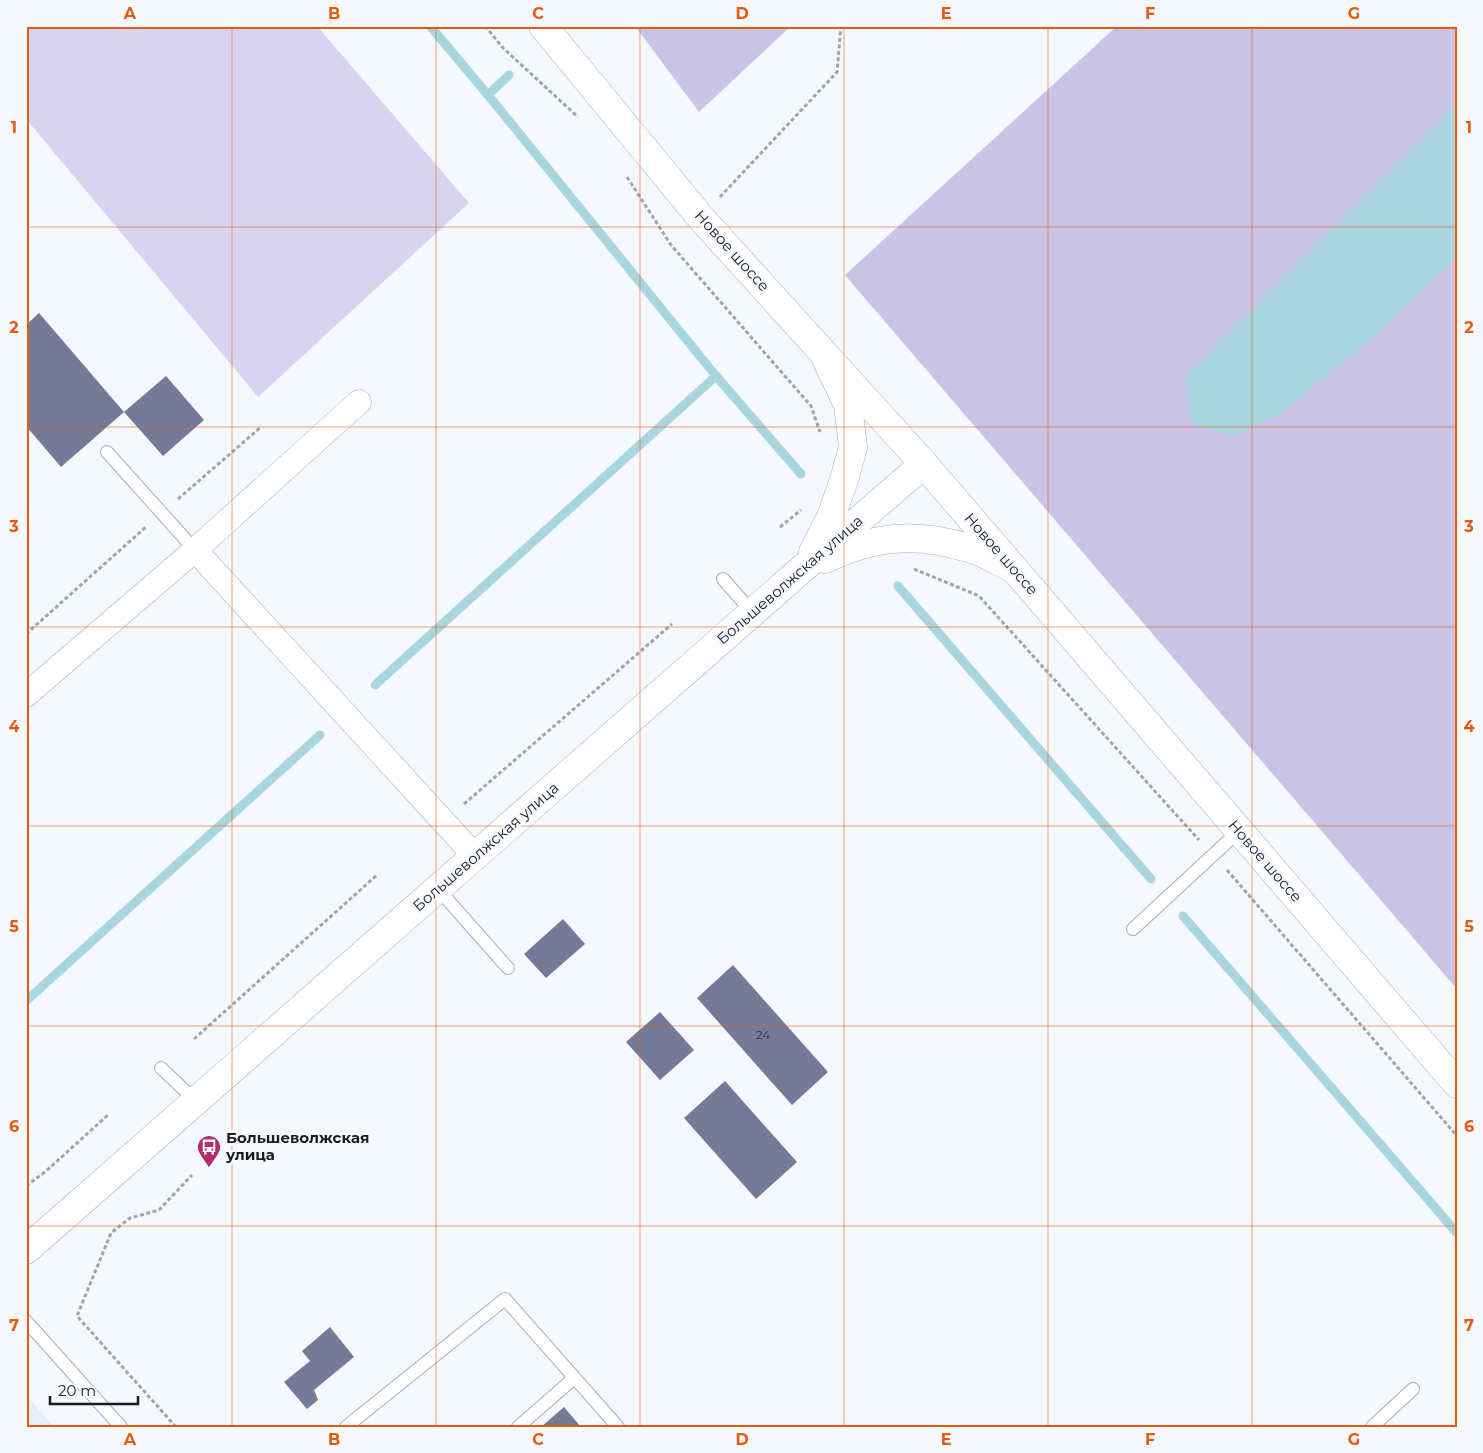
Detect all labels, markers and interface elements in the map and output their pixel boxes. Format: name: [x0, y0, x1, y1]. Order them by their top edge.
text: A: [123, 4, 137, 23]
text: B: [328, 4, 340, 23]
text: C: [532, 4, 544, 23]
text: D: [735, 4, 749, 23]
text: E: [941, 4, 951, 23]
text: F: [1145, 4, 1155, 23]
text: G: [1348, 4, 1360, 23]
text: 1: [11, 118, 17, 137]
text: 1: [1466, 118, 1472, 137]
street label: Новое шоссе: [691, 206, 774, 295]
text: 2: [9, 318, 19, 337]
text: 2: [1464, 318, 1474, 337]
street label: Новое шоссе: [960, 509, 1042, 599]
street label: Большеволжская улица: [713, 511, 867, 648]
text: 3: [8, 517, 19, 536]
text: 3: [1463, 517, 1474, 536]
text: 4: [8, 717, 20, 736]
text: 4: [1463, 717, 1475, 736]
street label: Большеволжская улица: [409, 778, 563, 915]
street label: Новое шоссе: [1224, 816, 1306, 906]
text: 5: [9, 917, 19, 936]
text: 5: [1464, 917, 1474, 936]
house number: 24: [756, 1027, 770, 1042]
text: 6: [9, 1117, 19, 1136]
text: 6: [1464, 1117, 1474, 1136]
place label: Большеволжская улица: [225, 1128, 369, 1164]
bus stop icon: Большеволжская улица: [196, 1134, 222, 1168]
text: 7: [9, 1316, 19, 1335]
text: 7: [1464, 1316, 1474, 1335]
scale bar: [50, 1373, 138, 1405]
text: 20 m: [58, 1381, 96, 1400]
text: A: [123, 1430, 137, 1449]
text: B: [328, 1430, 340, 1449]
text: C: [532, 1430, 544, 1449]
text: D: [735, 1430, 749, 1449]
text: E: [941, 1430, 951, 1449]
text: F: [1145, 1430, 1155, 1449]
text: G: [1348, 1430, 1360, 1449]

